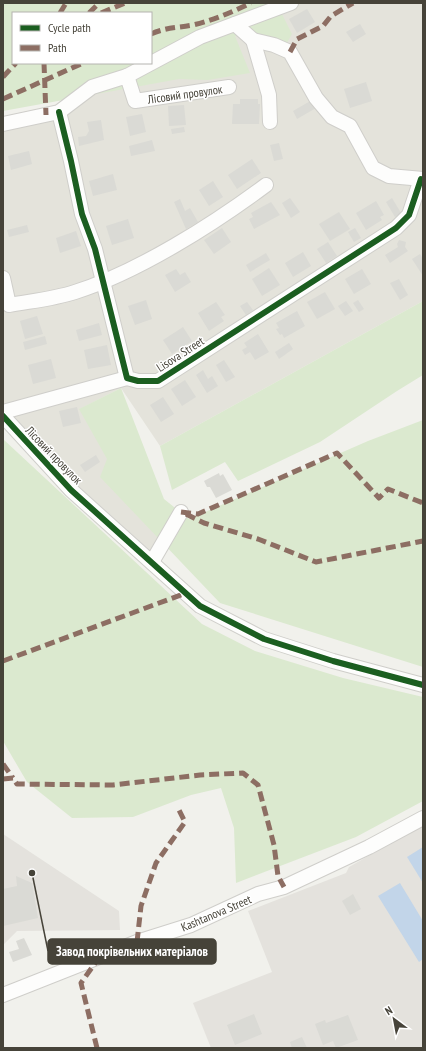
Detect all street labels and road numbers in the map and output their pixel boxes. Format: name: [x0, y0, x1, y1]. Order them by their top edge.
street label: Лісовий провулок: [146, 81, 224, 107]
street label: Lisova Street: [153, 333, 207, 375]
street label: Лісовий провулок: [22, 422, 86, 488]
street label: Kashtanova Street: [179, 891, 254, 935]

